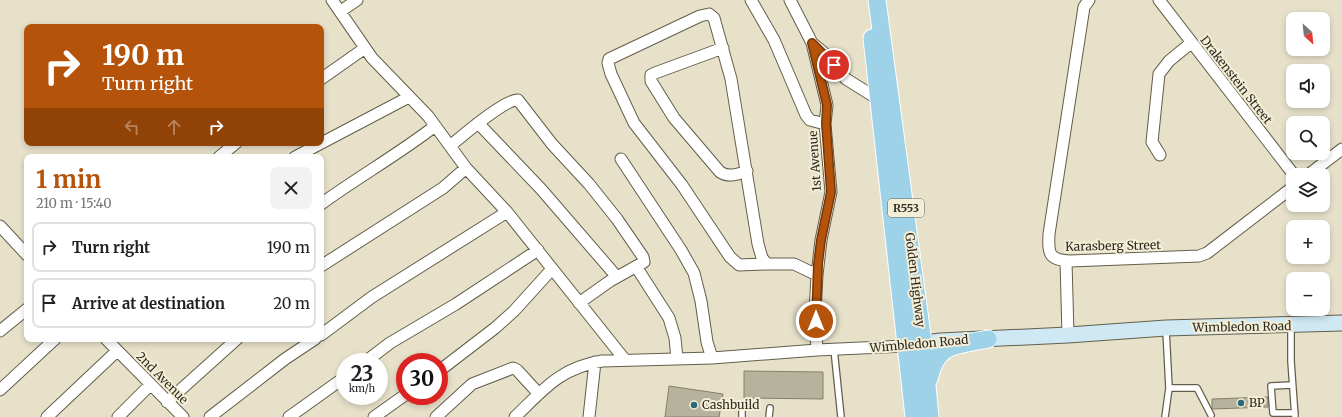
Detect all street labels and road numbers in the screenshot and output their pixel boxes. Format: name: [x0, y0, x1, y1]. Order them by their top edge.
street label: Drakenstein Street: [1197, 33, 1276, 127]
street label: 1st Avenue: [805, 130, 824, 192]
road number: R553: [888, 199, 924, 217]
street label: Golden Highway: [902, 232, 929, 328]
street label: Karasberg Street: [1065, 237, 1161, 254]
street label: Wimbledon Road: [1191, 318, 1292, 335]
street label: Wimbledon Road: [868, 332, 969, 355]
street label: 2nd Avenue: [133, 349, 191, 407]

